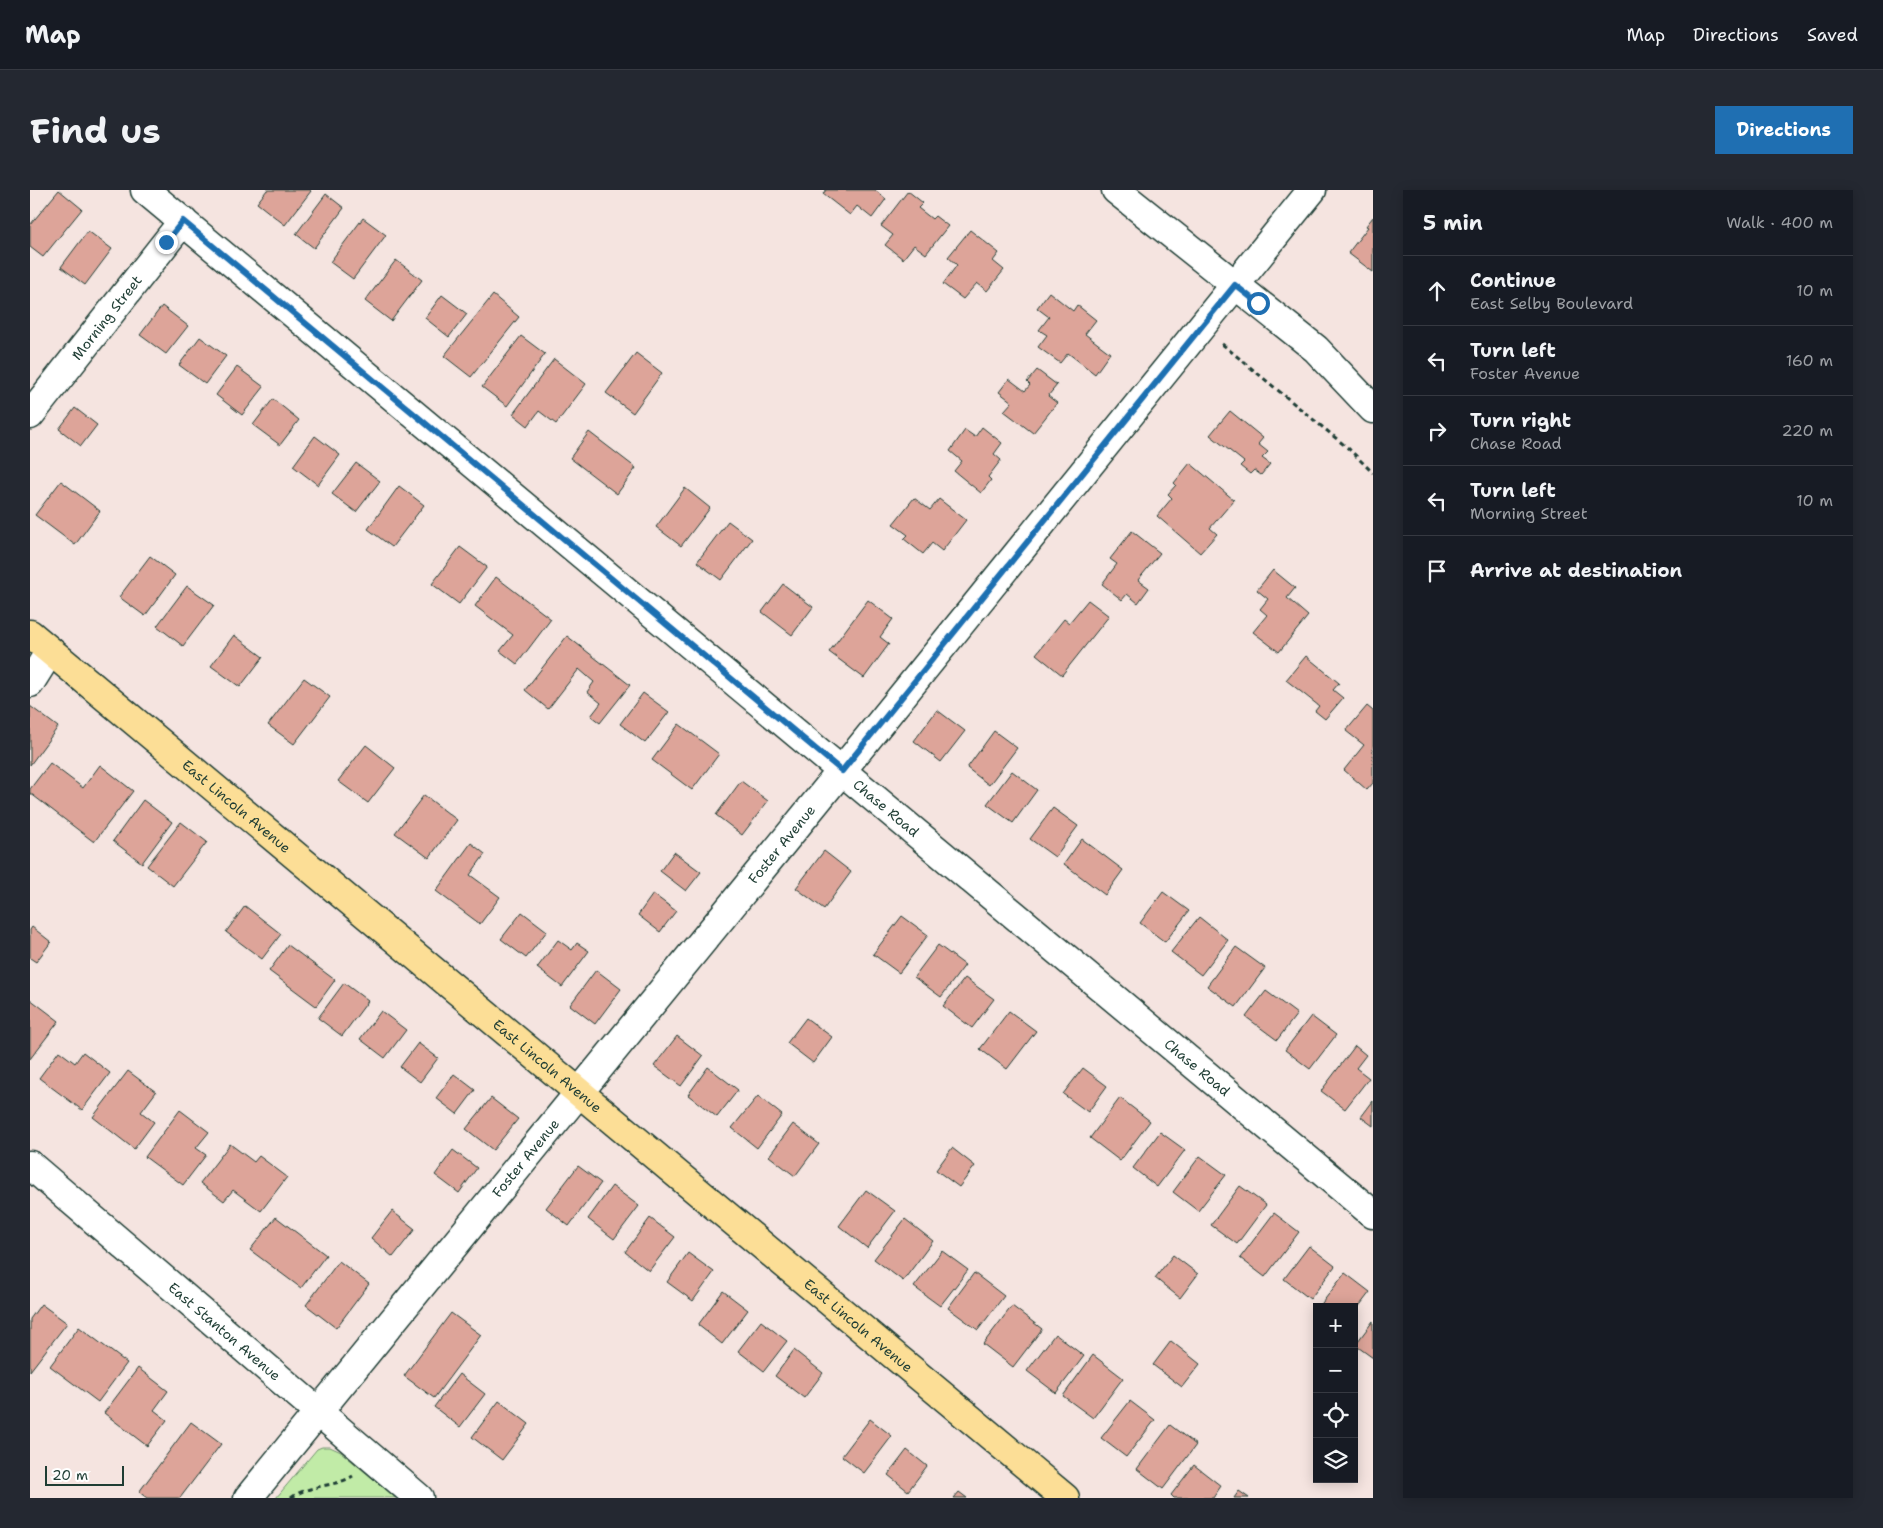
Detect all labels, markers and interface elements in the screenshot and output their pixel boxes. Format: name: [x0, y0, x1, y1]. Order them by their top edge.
text: Map: [25, 19, 81, 51]
text: Map: [1627, 23, 1665, 47]
text: Directions: [1693, 23, 1779, 47]
text: Saved: [1807, 23, 1858, 47]
button: Directions: [1715, 106, 1853, 154]
text: Find us: [30, 107, 161, 154]
text: 5 min: [1423, 209, 1483, 237]
text: Walk · 400 m: [1726, 212, 1833, 233]
route end: [155, 231, 178, 254]
text: Continue: [1470, 268, 1556, 293]
street label: Morning Street: [68, 272, 146, 364]
icon: ahead: [1423, 277, 1451, 305]
text: 10 m: [1796, 280, 1833, 301]
route start: [1247, 292, 1270, 315]
text: East Selby Boulevard: [1470, 293, 1633, 314]
text: Turn left: [1470, 338, 1556, 363]
icon: left: [1423, 347, 1451, 375]
text: 160 m: [1786, 350, 1833, 371]
text: Foster Avenue: [1470, 363, 1580, 384]
text: Turn right: [1470, 408, 1571, 433]
icon: right: [1423, 417, 1451, 445]
text: 220 m: [1781, 420, 1833, 441]
text: Chase Road: [1470, 433, 1562, 454]
text: Turn left: [1470, 478, 1556, 503]
icon: left: [1423, 487, 1451, 515]
text: 10 m: [1796, 490, 1833, 511]
text: Morning Street: [1470, 503, 1588, 524]
icon: arrive: [1423, 557, 1451, 585]
text: Arrive at destination: [1470, 558, 1682, 583]
street label: East Lincoln Avenue: [178, 756, 295, 857]
street label: Chase Road: [850, 775, 923, 841]
street label: Foster Avenue: [744, 801, 819, 887]
street label: East Lincoln Avenue: [489, 1015, 606, 1117]
street label: Chase Road: [1161, 1035, 1234, 1100]
street label: Foster Avenue: [488, 1115, 563, 1201]
street label: East Lincoln Avenue: [800, 1275, 917, 1376]
street label: East Stanton Avenue: [165, 1278, 284, 1385]
map controls: [1313, 1303, 1358, 1483]
button: +: [1313, 1303, 1358, 1348]
button: −: [1313, 1348, 1358, 1393]
button: locate: [1313, 1393, 1358, 1438]
button: layers: [1313, 1438, 1358, 1483]
scale bar: [45, 1463, 124, 1486]
text: 20 m: [52, 1466, 88, 1484]

